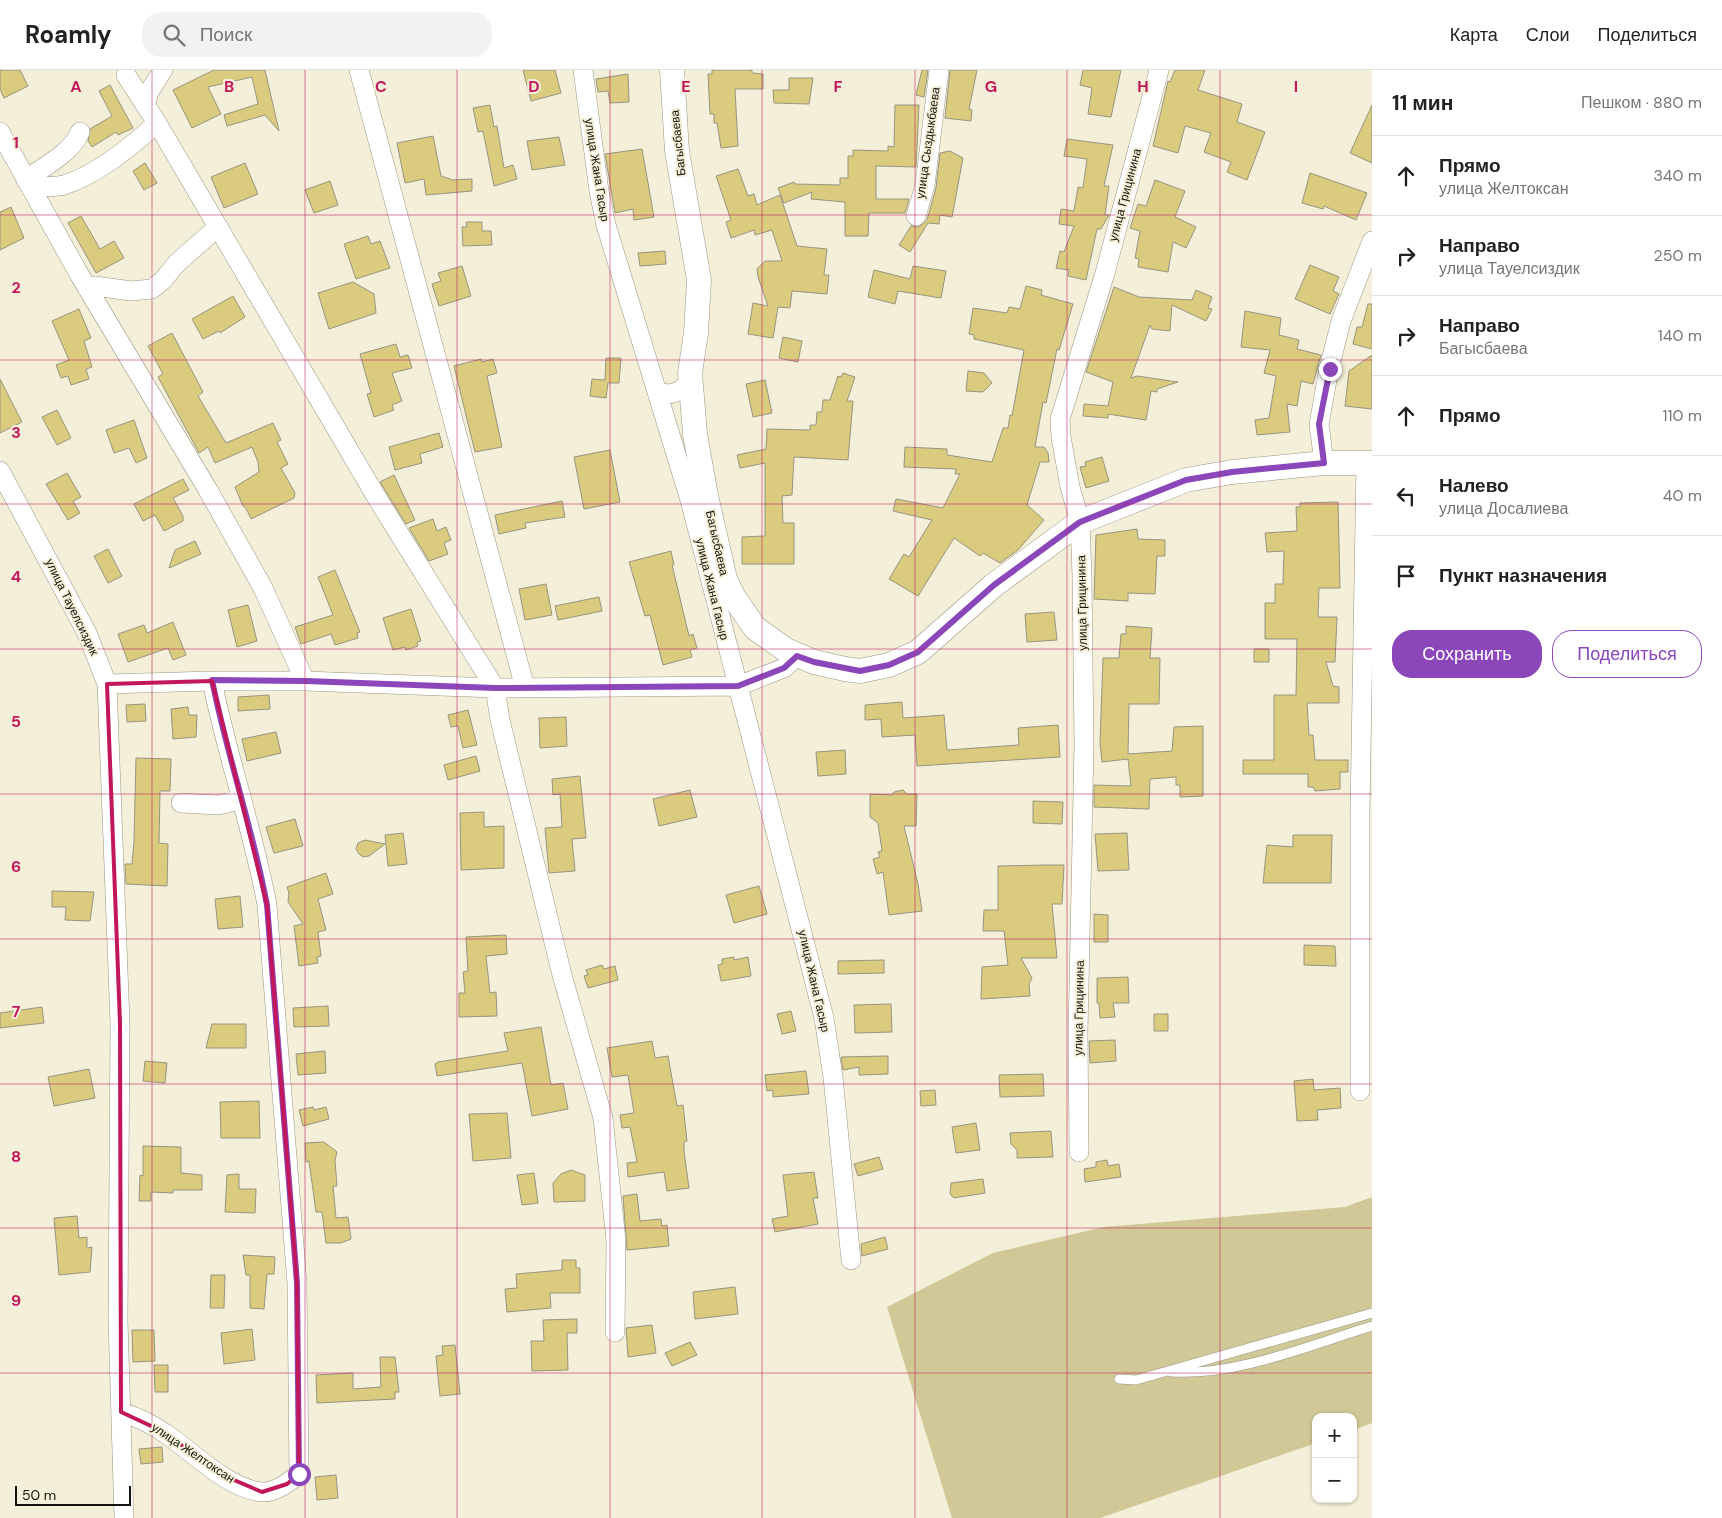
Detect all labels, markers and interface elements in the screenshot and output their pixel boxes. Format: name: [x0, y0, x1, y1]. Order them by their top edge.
search box: [142, 12, 492, 57]
text: Roamly: [25, 19, 112, 50]
icon: search: [160, 21, 188, 49]
text: Поиск: [200, 22, 252, 47]
text: Карта: [1450, 23, 1498, 47]
text: Слои: [1526, 23, 1570, 47]
text: Поделиться: [1598, 23, 1697, 47]
text: A: [70, 76, 82, 97]
text: B: [224, 76, 234, 97]
text: C: [375, 76, 387, 97]
text: D: [528, 76, 540, 97]
text: E: [681, 76, 691, 97]
text: F: [834, 76, 843, 97]
text: G: [985, 76, 997, 97]
text: H: [1137, 76, 1149, 97]
text: I: [1294, 76, 1298, 97]
street label: улица Сыздыкбаева: [912, 86, 944, 200]
text: 11 мин: [1392, 89, 1453, 117]
text: Пешком · 880 m: [1581, 92, 1702, 113]
street label: Багысбаева: [667, 109, 689, 177]
street label: улица Жана Гасыр: [581, 117, 613, 223]
text: 1: [13, 132, 19, 153]
street label: улица Грицинина: [1105, 146, 1145, 243]
text: Прямо: [1439, 153, 1501, 178]
icon: ahead: [1392, 162, 1420, 190]
text: 340 m: [1653, 165, 1702, 186]
text: улица Желтоксан: [1439, 178, 1568, 199]
text: Направо: [1439, 233, 1520, 258]
icon: right: [1392, 242, 1420, 270]
text: 250 m: [1654, 245, 1702, 266]
text: улица Тауелсиздик: [1439, 258, 1580, 279]
text: 2: [11, 277, 21, 298]
text: Направо: [1439, 313, 1520, 338]
icon: right: [1392, 322, 1420, 350]
text: 140 m: [1658, 325, 1702, 346]
text: Багысбаева: [1439, 338, 1528, 359]
route end: [1319, 358, 1342, 381]
icon: ahead: [1392, 402, 1420, 430]
text: Прямо: [1439, 403, 1501, 428]
text: 110 m: [1663, 405, 1702, 426]
text: 3: [11, 422, 21, 443]
text: Налево: [1439, 473, 1509, 498]
icon: left: [1392, 482, 1420, 510]
text: 40 m: [1663, 485, 1702, 506]
text: улица Досалиева: [1439, 498, 1568, 519]
street label: Багысбаева: [702, 509, 732, 577]
street label: улица Жана Гасыр: [692, 536, 732, 642]
street label: улица Грицинина: [1073, 555, 1091, 651]
street label: улица Тауелсиздик: [42, 556, 103, 659]
icon: arrive: [1392, 562, 1420, 590]
text: Пункт назначения: [1439, 563, 1607, 588]
text: 4: [11, 566, 21, 587]
button: Сохранить: [1392, 630, 1542, 678]
button: Поделиться: [1552, 630, 1702, 678]
text: 5: [11, 711, 21, 732]
text: 6: [11, 856, 21, 877]
street label: улица Жана Гасыр: [794, 928, 834, 1034]
street label: улица Грицинина: [1070, 960, 1088, 1056]
text: 7: [12, 1001, 21, 1022]
text: 8: [11, 1146, 21, 1167]
text: 9: [11, 1290, 21, 1311]
map controls: [1312, 1413, 1357, 1503]
button: +: [1312, 1413, 1357, 1458]
street label: улица Желтоксан: [148, 1419, 238, 1487]
button: −: [1312, 1458, 1357, 1503]
route start: [288, 1463, 311, 1486]
scale bar: [15, 1483, 131, 1506]
text: 50 m: [22, 1486, 56, 1504]

